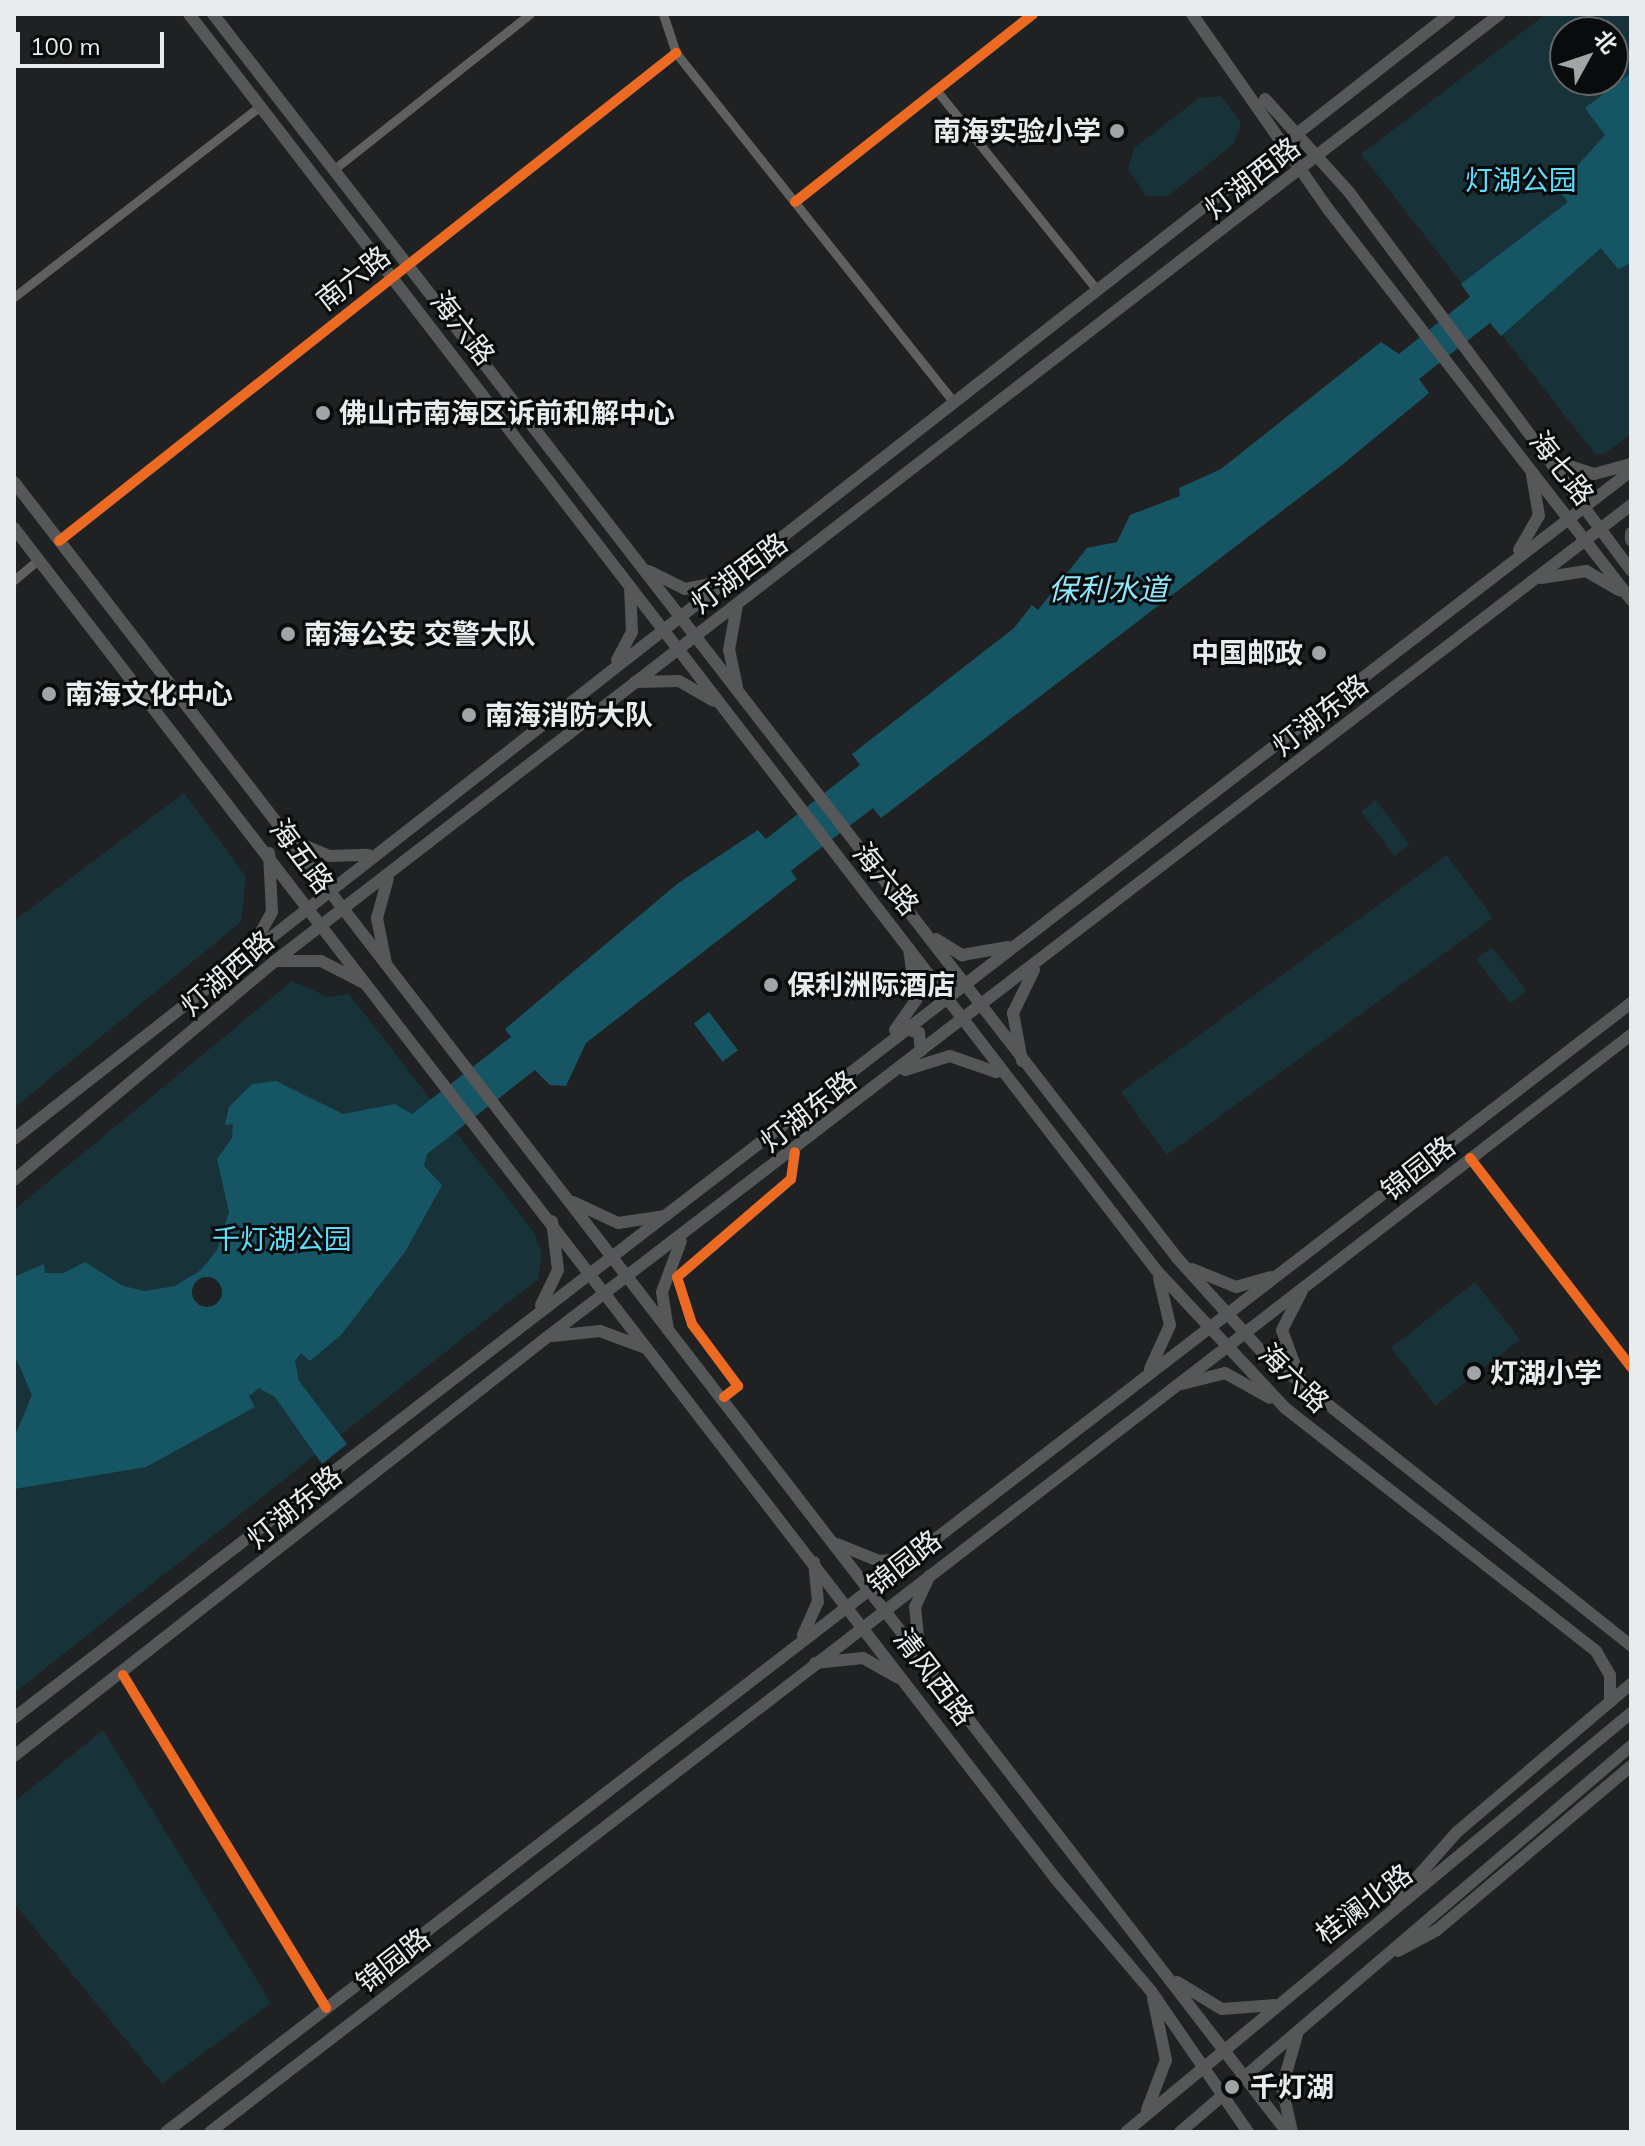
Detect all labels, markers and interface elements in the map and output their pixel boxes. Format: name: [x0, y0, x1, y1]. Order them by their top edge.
scale bar: [20, 16, 168, 66]
north arrow: [1549, 16, 1629, 96]
text: 北: [1588, 24, 1624, 59]
text: 100 m: [30, 31, 101, 61]
place label: 南海实验小学: [933, 114, 1101, 148]
marker: 南海实验小学: [1108, 122, 1126, 140]
street label: 灯湖西路: [1198, 130, 1306, 226]
park label: 灯湖公园: [1465, 163, 1577, 197]
street label: 南六路: [310, 239, 396, 317]
street label: 海六路: [424, 285, 502, 371]
place label: 佛山市南海区诉前和解中心: [339, 396, 675, 430]
marker: 佛山市南海区诉前和解中心: [314, 404, 332, 422]
street label: 海七路: [1523, 425, 1601, 511]
street label: 灯湖西路: [684, 526, 794, 620]
water label: 保利水道: [1048, 571, 1168, 607]
place label: 南海公安 交警大队: [304, 617, 536, 651]
marker: 南海公安 交警大队: [279, 625, 297, 643]
place label: 中国邮政: [1191, 636, 1303, 670]
marker: 中国邮政: [1310, 644, 1328, 662]
street label: 灯湖东路: [1266, 667, 1374, 763]
place label: 南海文化中心: [65, 677, 233, 711]
marker: 南海文化中心: [40, 685, 58, 703]
place label: 南海消防大队: [485, 698, 653, 732]
marker: 南海消防大队: [460, 706, 478, 724]
street label: 海五路: [263, 812, 341, 900]
street label: 海六路: [846, 836, 926, 922]
street label: 灯湖西路: [174, 924, 280, 1022]
place label: 保利洲际酒店: [787, 968, 955, 1002]
marker: 保利洲际酒店: [762, 976, 780, 994]
street label: 灯湖东路: [754, 1063, 862, 1159]
street label: 锦园路: [1375, 1129, 1461, 1207]
park label: 千灯湖公园: [212, 1222, 352, 1256]
street label: 海六路: [1252, 1337, 1336, 1419]
place label: 灯湖小学: [1490, 1356, 1602, 1390]
marker: 灯湖小学: [1465, 1364, 1483, 1382]
street label: 灯湖东路: [240, 1459, 348, 1555]
street label: 锦园路: [861, 1523, 947, 1601]
street label: 清风西路: [887, 1622, 981, 1732]
street label: 桂澜北路: [1309, 1857, 1419, 1951]
street label: 锦园路: [350, 1921, 436, 1999]
place label: 千灯湖: [1250, 2070, 1334, 2104]
marker: 千灯湖: [1221, 2076, 1243, 2098]

